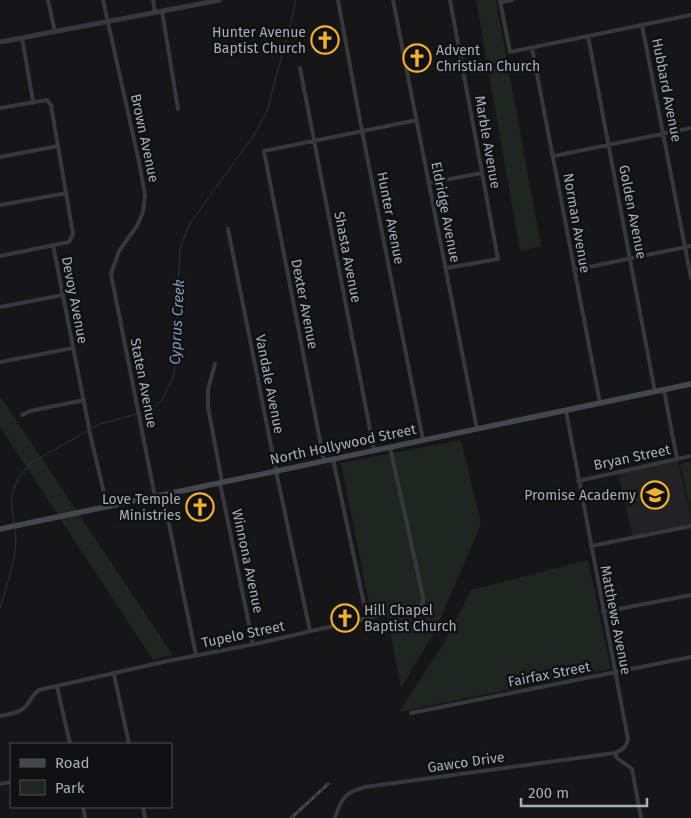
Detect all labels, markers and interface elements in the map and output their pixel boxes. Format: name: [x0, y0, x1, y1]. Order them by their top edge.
place label: Hunter Avenue Baptist Church: [212, 24, 306, 57]
church icon: Hunter Avenue Baptist Church: [310, 25, 340, 55]
street label: Hubbard Avenue: [648, 37, 685, 143]
place label: Advent Christian Church: [436, 42, 540, 75]
church icon: Advent Christian Church: [402, 43, 432, 73]
street label: Brown Avenue: [127, 92, 162, 184]
street label: Marble Avenue: [471, 94, 504, 190]
street label: Eldridge Avenue: [427, 160, 464, 264]
street label: Golden Avenue: [615, 164, 650, 261]
street label: Hunter Avenue: [373, 170, 408, 266]
street label: Norman Avenue: [559, 172, 594, 274]
street label: Shasta Avenue: [330, 210, 365, 304]
street label: Devoy Avenue: [58, 255, 91, 345]
street label: Dexter Avenue: [287, 258, 322, 351]
water label: Cyprus Creek: [166, 279, 188, 365]
street label: Vandale Avenue: [252, 333, 287, 435]
street label: Staten Avenue: [126, 337, 161, 429]
street label: North Hollywood Street: [268, 420, 419, 468]
street label: Bryan Street: [592, 441, 673, 474]
school or university icon: Promise Academy: [640, 480, 670, 510]
place label: Promise Academy: [524, 487, 636, 504]
place label: Love Temple Ministries: [102, 491, 181, 524]
church icon: Love Temple Ministries: [185, 492, 215, 522]
street label: Winnona Avenue: [228, 507, 267, 615]
street label: Matthews Avenue: [597, 564, 634, 676]
place label: Hill Chapel Baptist Church: [364, 602, 457, 635]
church icon: Hill Chapel Baptist Church: [330, 603, 360, 633]
street label: Tupelo Street: [200, 617, 287, 652]
street label: Fairfax Street: [506, 658, 593, 691]
legend: [10, 743, 172, 808]
street label: Gawco Drive: [426, 749, 506, 776]
text: Road: [55, 754, 90, 772]
scale bar: [521, 776, 647, 808]
text: Park: [55, 779, 85, 797]
text: 200 m: [528, 784, 569, 802]

